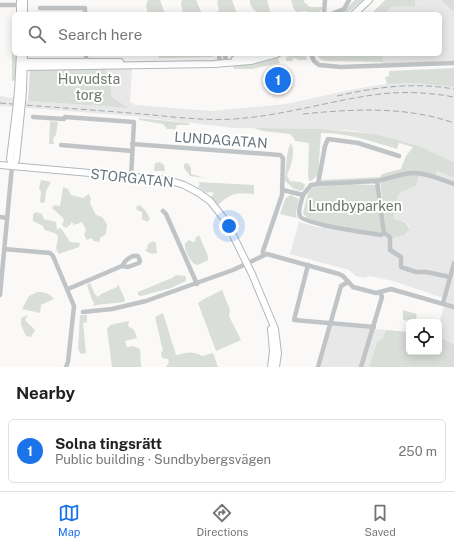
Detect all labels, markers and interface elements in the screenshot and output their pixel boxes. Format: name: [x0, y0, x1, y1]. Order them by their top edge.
search box: [12, 12, 442, 56]
icon: search: [26, 23, 48, 45]
text: Search here: [58, 26, 142, 43]
pin: 1: [265, 65, 291, 95]
park label: Huvudsta torg: [58, 71, 120, 103]
street label: LUNDAGATAN: [174, 129, 268, 151]
street label: STORGATAN: [90, 166, 174, 190]
park label: Lundbyparken: [308, 198, 402, 214]
your location: [219, 216, 239, 236]
map controls: [406, 319, 442, 355]
button: locate: [406, 319, 442, 355]
text: Nearby: [16, 383, 75, 403]
text: Solna tingsrätt: [55, 435, 162, 452]
text: 1: [27, 444, 33, 459]
text: 250 m: [399, 444, 437, 459]
text: Public building · Sundbybergsvägen: [55, 452, 271, 467]
tab: Map: [58, 502, 80, 538]
tab: Directions: [197, 502, 248, 538]
tab: Saved: [364, 502, 396, 538]

